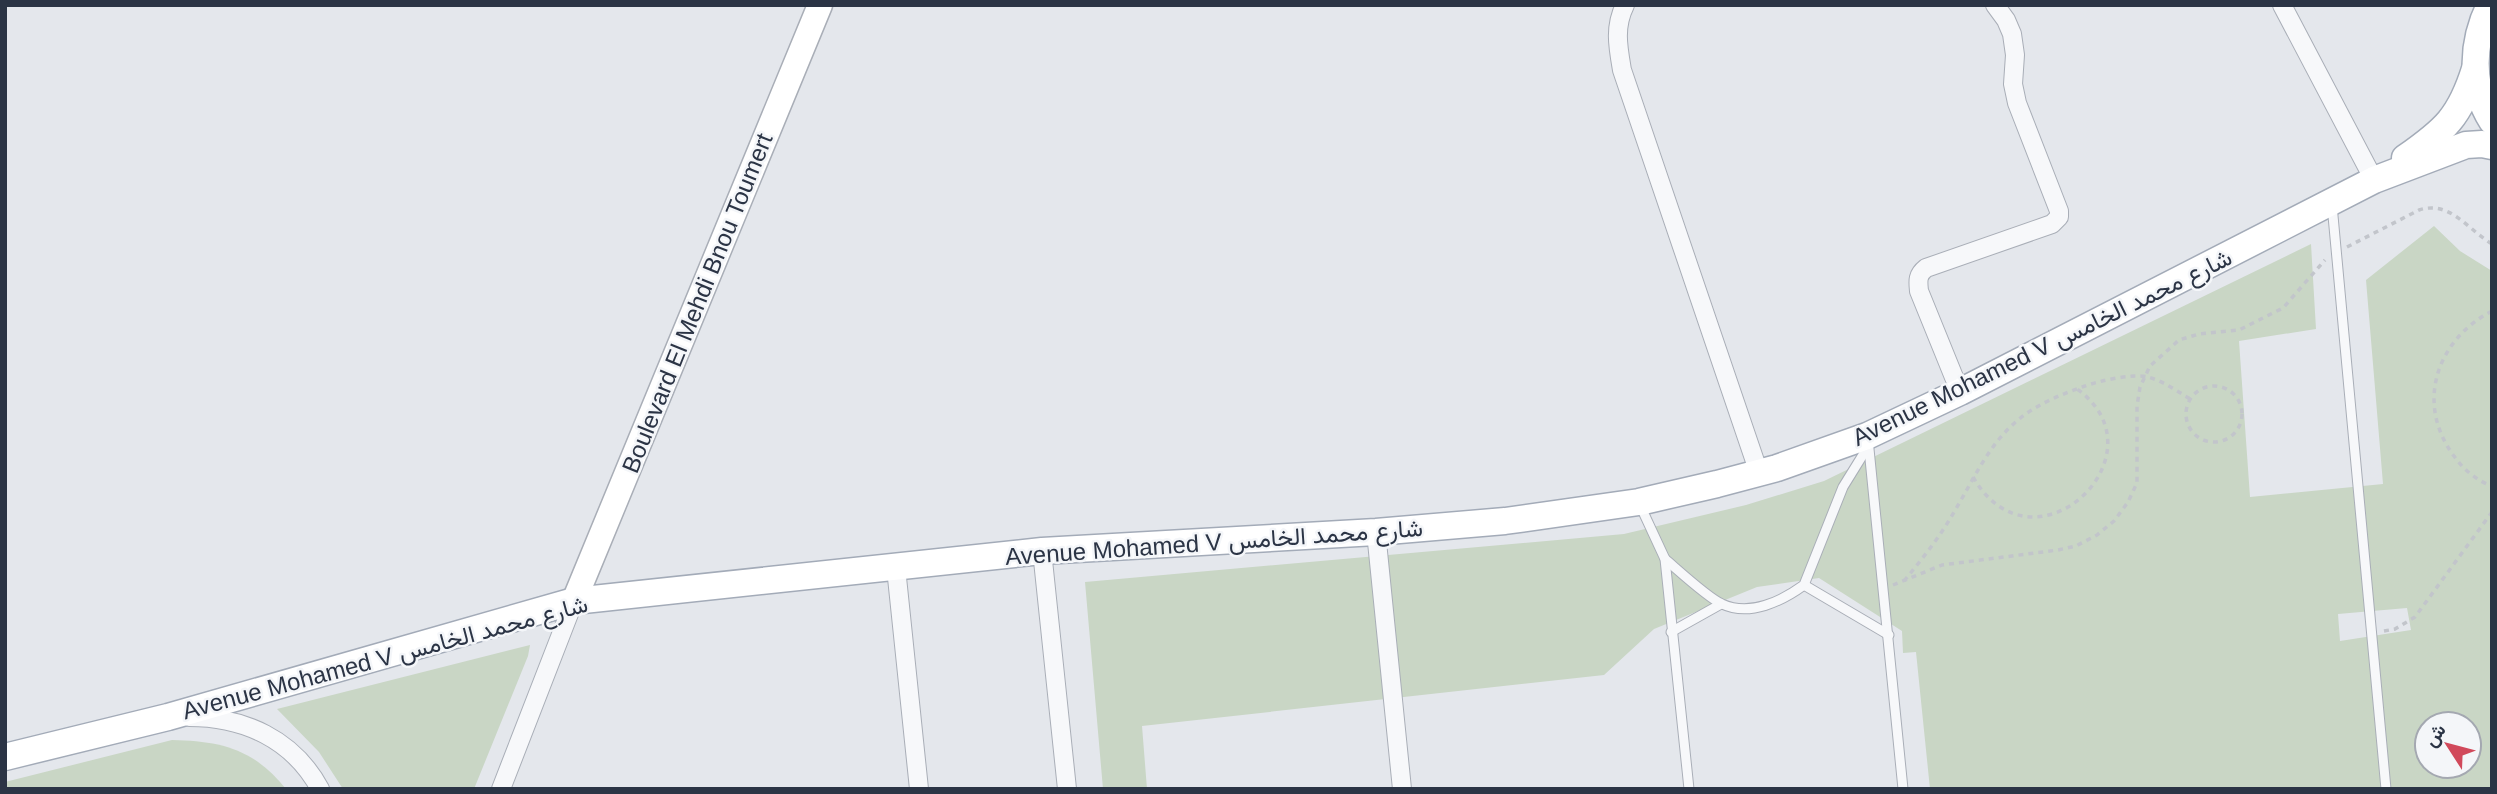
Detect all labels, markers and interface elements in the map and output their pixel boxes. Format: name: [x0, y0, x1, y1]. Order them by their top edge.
street label: Boulevard El Mehdi Bnou Toumert: [616, 129, 778, 477]
street label: Avenue Mohamed V شارع محمد الخامس: [1848, 243, 2237, 454]
street label: Avenue Mohamed V شارع محمد الخامس: [1004, 514, 1424, 573]
street label: Avenue Mohamed V شارع محمد الخامس: [179, 590, 591, 727]
north arrow: [2413, 710, 2483, 780]
text: ش: [2419, 720, 2451, 751]

